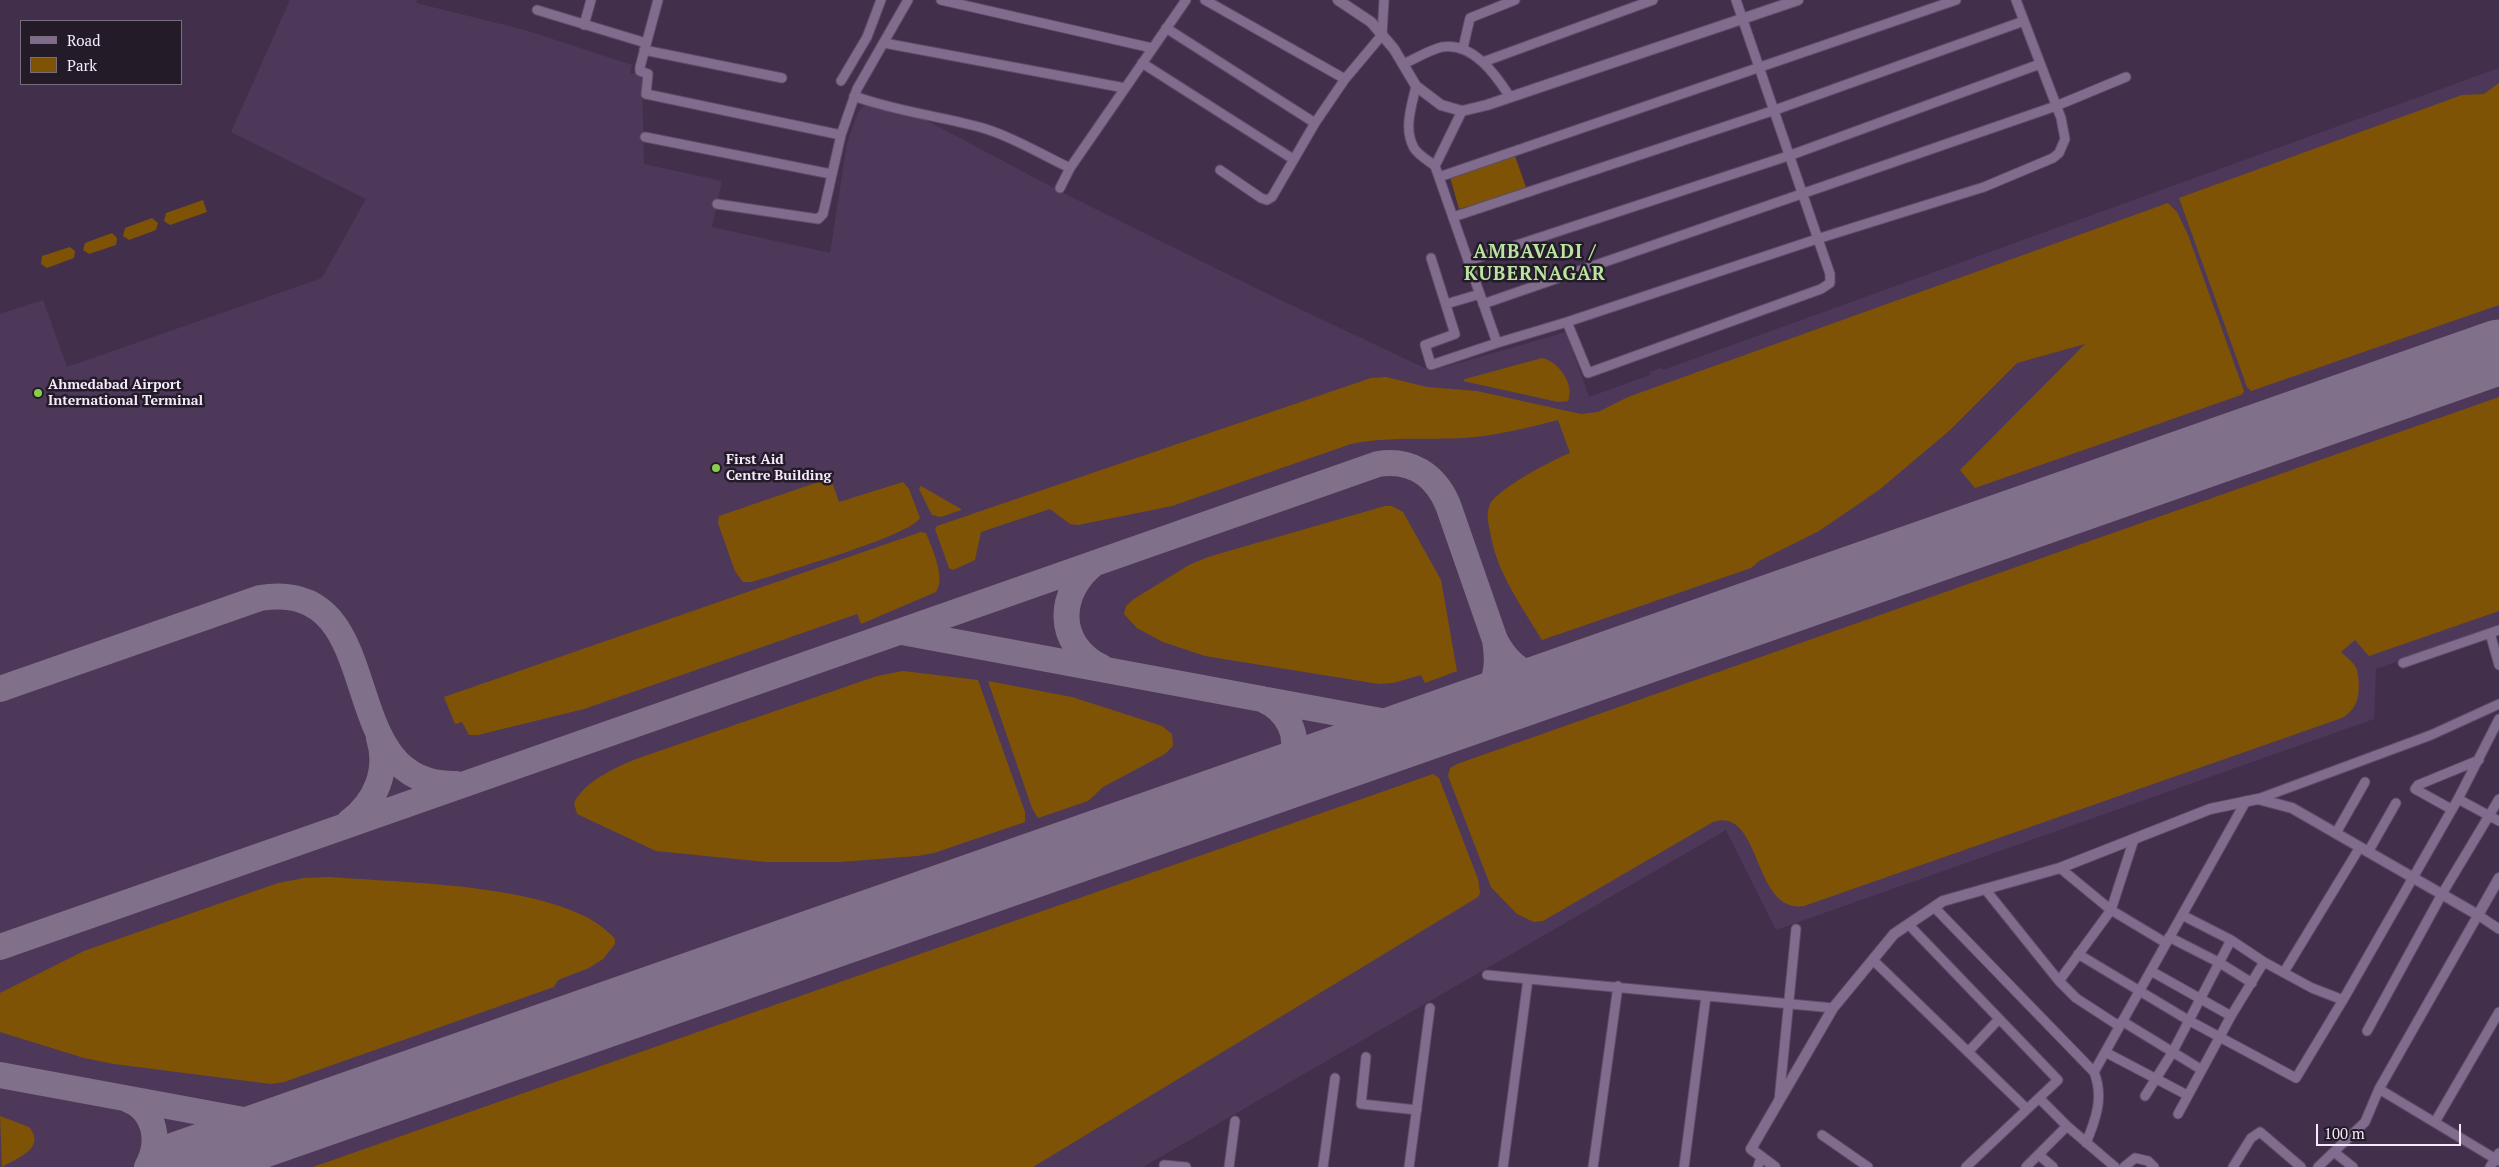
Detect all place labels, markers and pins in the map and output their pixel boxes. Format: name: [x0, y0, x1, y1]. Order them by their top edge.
place label: Ahmedabad Airport International Terminal: [48, 377, 203, 410]
marker: Ahmedabad Airport International Terminal: [32, 387, 44, 399]
place label: First Aid Centre Building: [726, 452, 831, 484]
marker: First Aid Centre Building: [710, 462, 722, 474]

